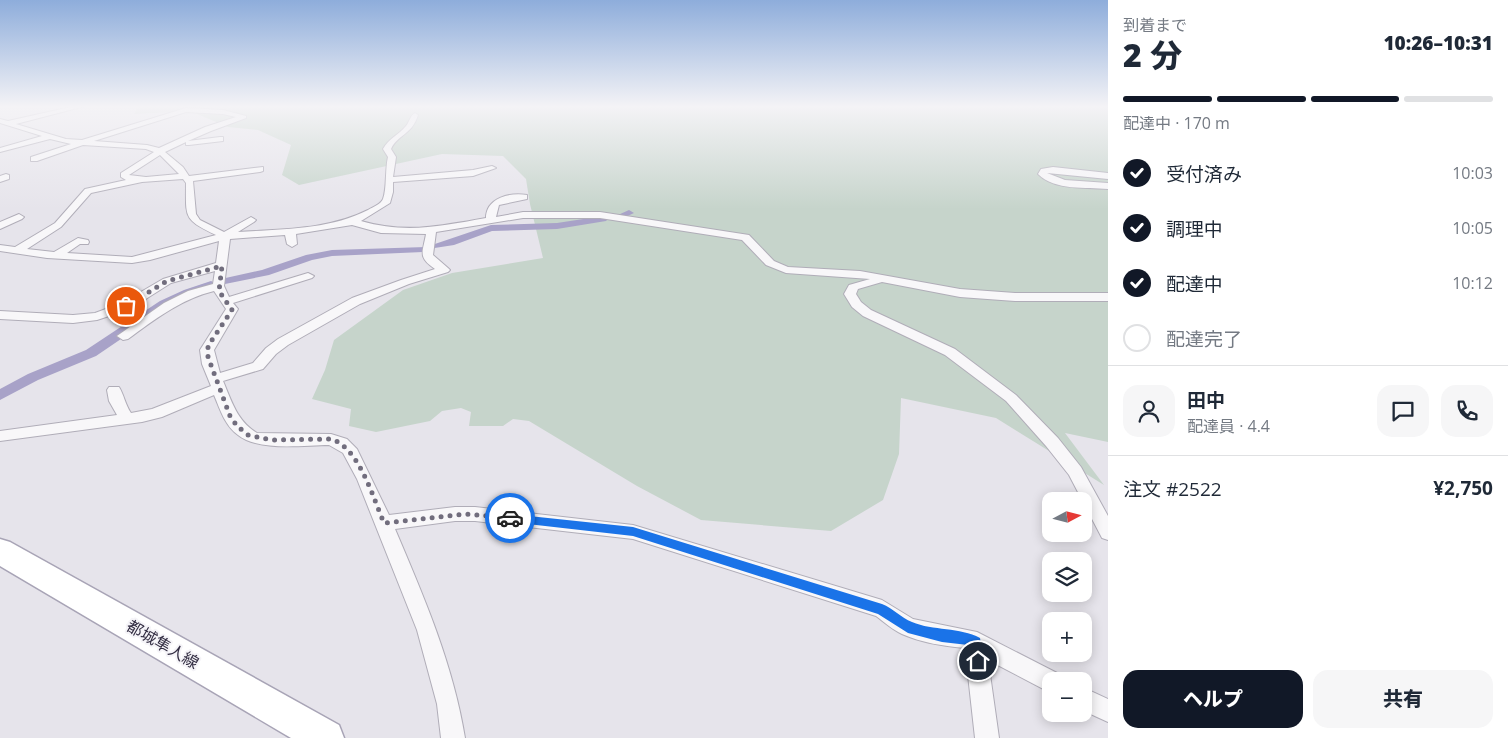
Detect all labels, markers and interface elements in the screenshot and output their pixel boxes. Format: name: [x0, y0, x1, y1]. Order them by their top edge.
text: 到着まで: [1123, 14, 1187, 36]
text: 10:26–10:31: [1383, 30, 1493, 56]
text: 2 分: [1123, 33, 1182, 76]
text: 配達中 · 170 m: [1123, 112, 1230, 134]
icon: check: [1123, 159, 1151, 187]
text: 受付済み: [1166, 161, 1242, 187]
text: 10:03: [1452, 162, 1493, 184]
icon: check: [1123, 214, 1151, 242]
text: 調理中: [1166, 216, 1223, 242]
text: 10:05: [1452, 217, 1493, 239]
icon: check: [1123, 269, 1151, 297]
text: 配達中: [1166, 271, 1223, 297]
text: 10:12: [1452, 272, 1493, 294]
pin: [105, 285, 147, 327]
icon: bag: [112, 292, 140, 320]
text: 配達完了: [1166, 326, 1242, 352]
button: person: [1123, 385, 1175, 437]
button: chat: [1377, 385, 1429, 437]
button: phone: [1441, 385, 1493, 437]
text: 田中: [1187, 387, 1225, 413]
text: 配達員 · 4.4: [1187, 415, 1270, 437]
text: ¥2,750: [1433, 475, 1493, 501]
text: 注文 #2522: [1123, 476, 1222, 502]
north arrow: [1042, 492, 1092, 542]
map controls: [1042, 492, 1092, 722]
courier: [485, 493, 535, 543]
icon: car: [496, 504, 524, 532]
button: layers: [1042, 552, 1092, 602]
button: +: [1042, 612, 1092, 662]
street label: 都城隼人線: [123, 614, 203, 674]
pin: [957, 640, 999, 682]
icon: home: [964, 647, 992, 675]
button: ヘルプ: [1123, 670, 1303, 728]
button: 共有: [1313, 670, 1493, 728]
button: −: [1042, 672, 1092, 722]

